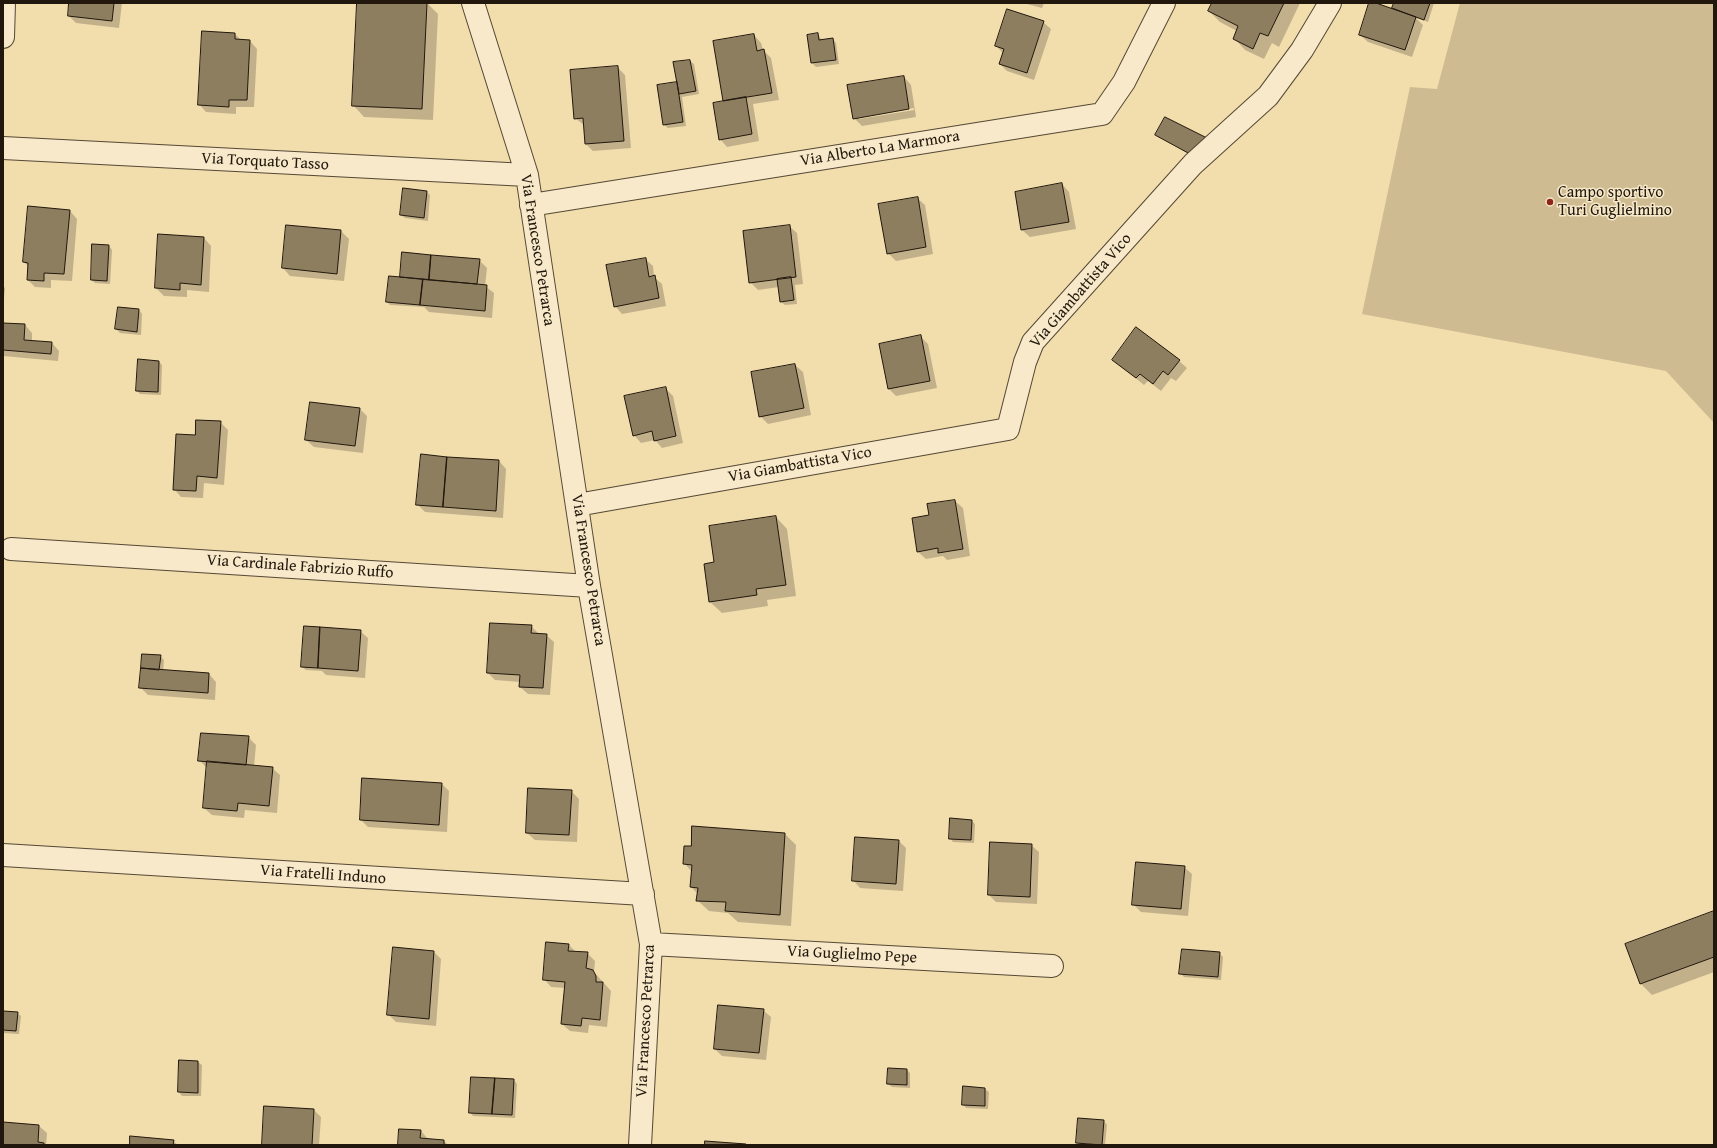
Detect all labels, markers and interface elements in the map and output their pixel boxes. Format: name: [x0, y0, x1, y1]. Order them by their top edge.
street label: Via Alberto La Marmora: [799, 127, 961, 171]
street label: Via Torquato Tasso: [201, 149, 329, 175]
street label: Via Francesco Petrarca: [516, 173, 558, 327]
place label: Campo sportivo Turi Guglielmino: [1558, 183, 1672, 221]
marker: Campo sportivo Turi Guglielmino: [1545, 197, 1555, 207]
street label: Via Giambattista Vico: [1026, 230, 1136, 352]
street label: Via Giambattista Vico: [727, 443, 873, 487]
street label: Via Francesco Petrarca: [567, 493, 609, 647]
street label: Via Cardinale Fabrizio Ruffo: [206, 551, 394, 583]
street label: Via Fratelli Induno: [259, 861, 387, 889]
street label: Via Guglielmo Pepe: [787, 942, 917, 968]
street label: Via Francesco Petrarca: [632, 944, 660, 1098]

